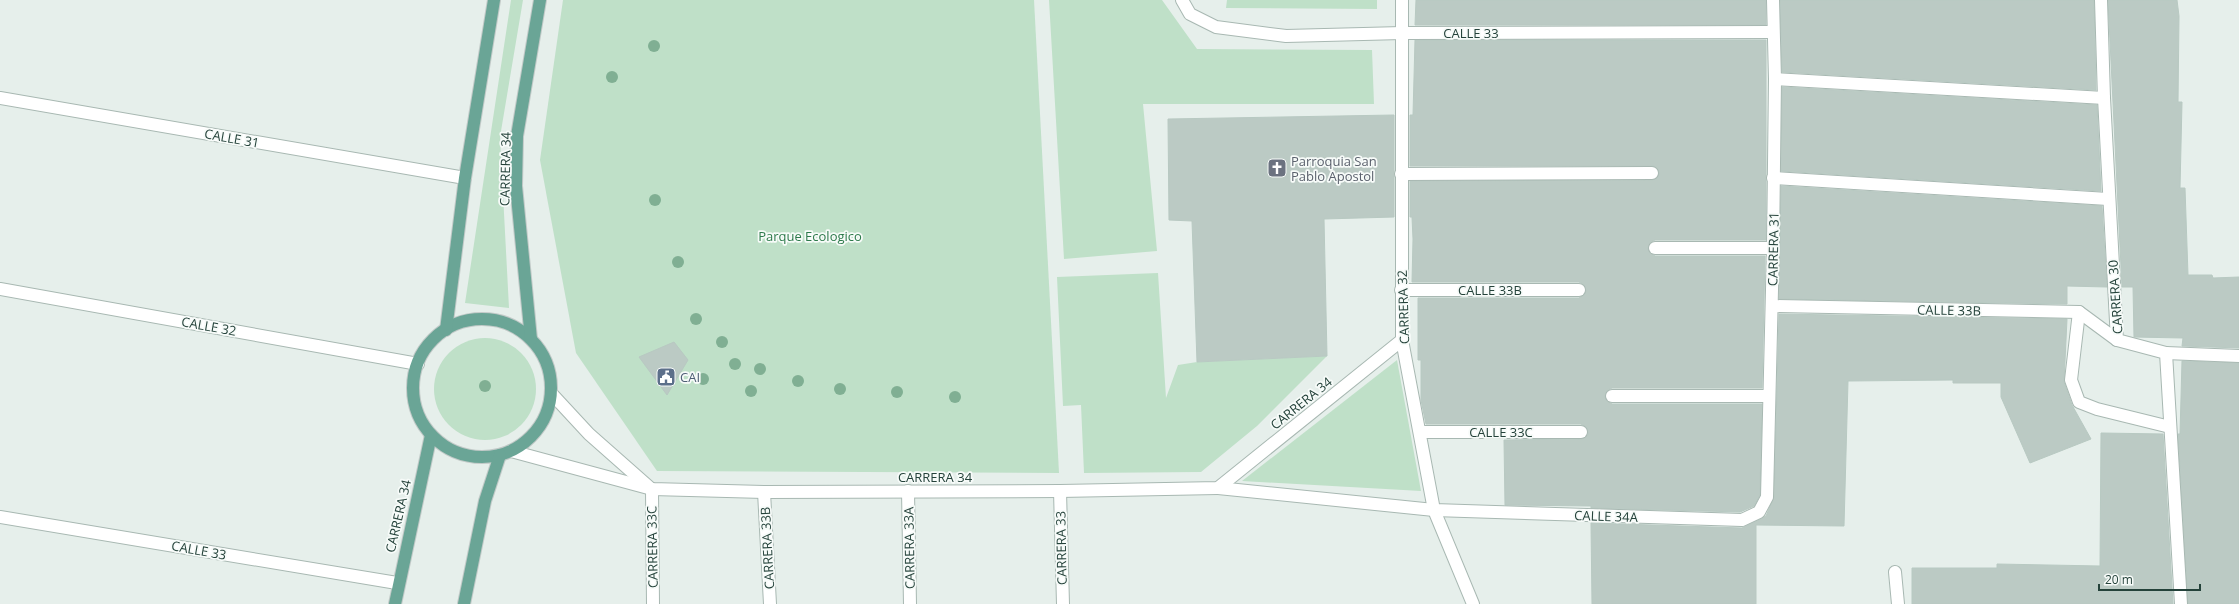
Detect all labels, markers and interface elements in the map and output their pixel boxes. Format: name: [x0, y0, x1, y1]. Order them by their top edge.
street label: CALLE 33: [1443, 24, 1499, 42]
street label: CALLE 31: [203, 124, 261, 152]
street label: CARRERA 34: [495, 131, 515, 206]
place label: Parroquia San Pablo Apostol: [1291, 152, 1377, 185]
church icon: Parroquia San Pablo Apostol: [1266, 157, 1288, 179]
street label: CARRERA 31: [1763, 212, 1783, 286]
park label: Parque Ecologico: [758, 227, 862, 245]
street label: CARRERA 30: [2103, 259, 2127, 335]
street label: CARRERA 32: [1393, 270, 1413, 344]
street label: CALLE 33B: [1458, 281, 1522, 299]
street label: CALLE 33B: [1917, 300, 1981, 320]
street label: CALLE 32: [180, 312, 238, 340]
public building icon: CAI: [655, 366, 677, 388]
place label: CAI: [680, 368, 700, 386]
street label: CARRERA 34: [1267, 372, 1336, 433]
street label: CALLE 33C: [1469, 423, 1533, 441]
street label: CARRERA 34: [898, 468, 973, 486]
street label: CARRERA 34: [381, 477, 415, 554]
street label: CARRERA 33C: [642, 506, 662, 588]
street label: CARRERA 33B: [756, 506, 778, 590]
street label: CARRERA 33A: [899, 506, 919, 589]
street label: CALLE 34A: [1574, 506, 1639, 526]
street label: CARRERA 33: [1051, 511, 1071, 585]
street label: CALLE 33: [170, 536, 228, 564]
scale bar: [2099, 566, 2200, 592]
text: 20 m: [2105, 571, 2133, 588]

